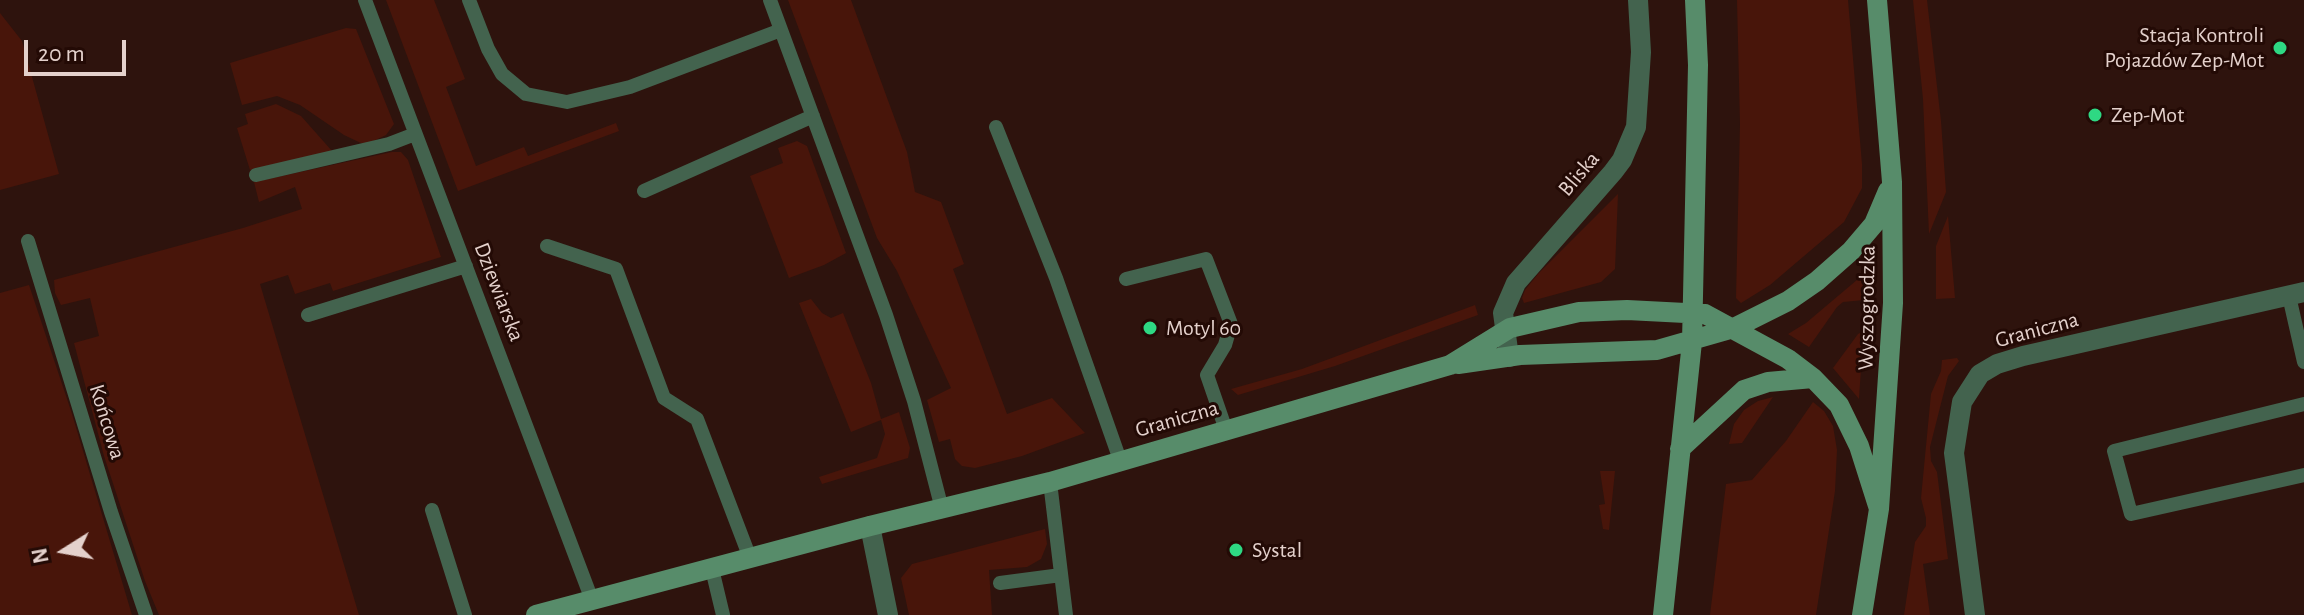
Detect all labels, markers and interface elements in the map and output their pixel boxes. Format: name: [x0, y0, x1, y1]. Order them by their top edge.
place label: Stacja Kontroli Pojazdów Zep-Mot: [2104, 22, 2264, 74]
scale bar: [28, 24, 130, 74]
marker: Stacja Kontroli Pojazdów Zep-Mot: [2271, 39, 2289, 57]
text: 20 m: [38, 42, 85, 66]
place label: Zep-Mot: [2111, 102, 2184, 128]
marker: Zep-Mot: [2086, 106, 2104, 124]
street label: Bliska: [1553, 146, 1605, 202]
street label: Dziewiarska: [468, 239, 530, 345]
street label: Wyszogrodzka: [1853, 245, 1881, 371]
street label: Graniczna: [1992, 306, 2082, 354]
place label: Motyl 60: [1166, 315, 1241, 341]
marker: Motyl 60: [1141, 319, 1159, 337]
street label: Końcowa: [83, 381, 131, 463]
street label: Graniczna: [1132, 395, 1222, 443]
north arrow: [24, 511, 104, 591]
place label: Systal: [1252, 537, 1302, 563]
marker: Systal: [1227, 541, 1245, 559]
text: N: [28, 546, 53, 565]

